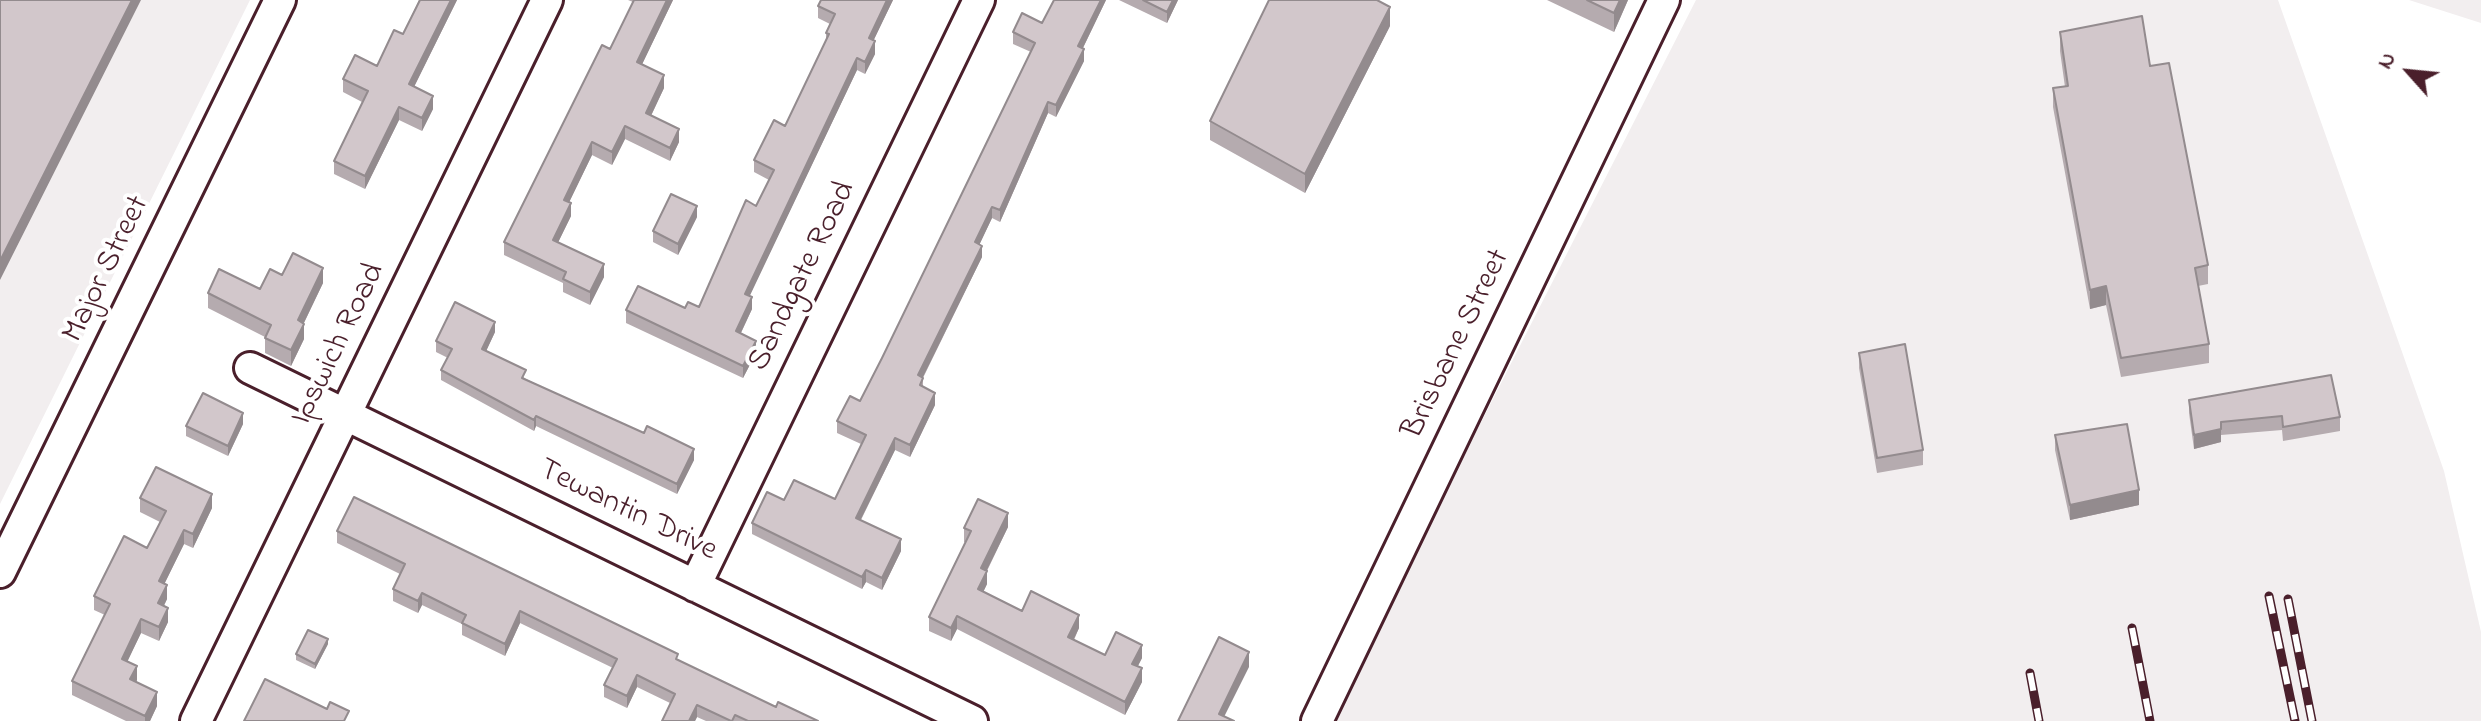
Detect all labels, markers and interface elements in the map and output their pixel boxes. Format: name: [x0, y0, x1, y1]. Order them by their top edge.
north arrow: [2369, 32, 2449, 112]
text: N: [2370, 47, 2405, 75]
street label: Sandgate Road: [742, 176, 866, 378]
street label: Major Street: [56, 190, 160, 350]
street label: Brisbane Street: [1395, 244, 1521, 446]
street label: Ipswich Road: [284, 258, 396, 432]
street label: Tewantin Drive: [531, 452, 723, 572]

